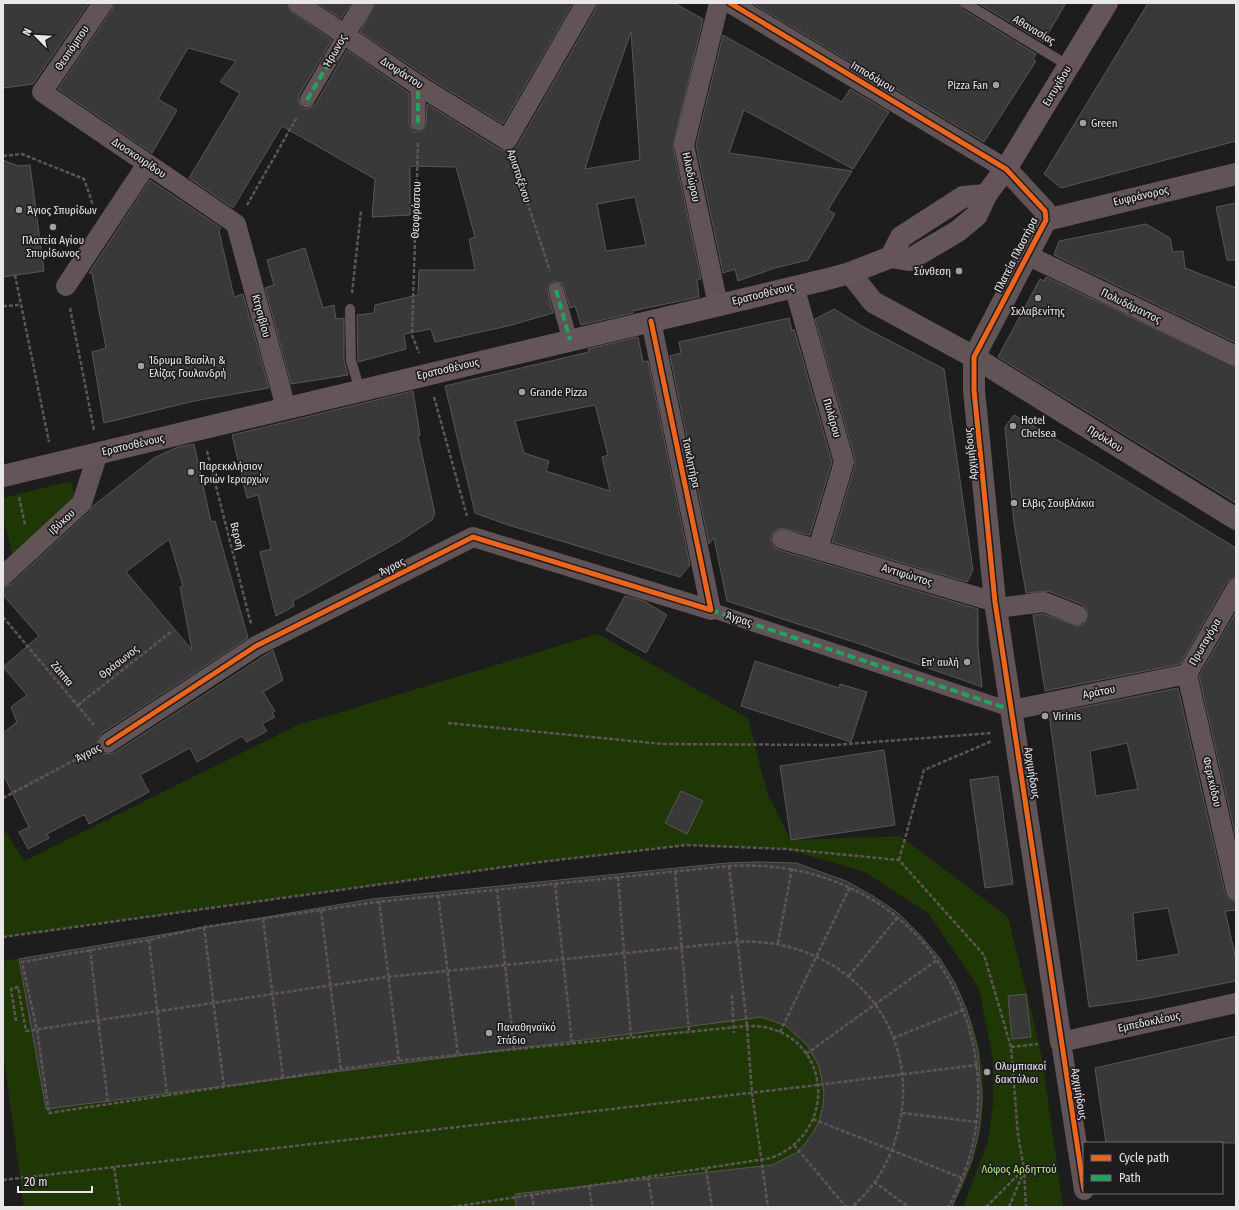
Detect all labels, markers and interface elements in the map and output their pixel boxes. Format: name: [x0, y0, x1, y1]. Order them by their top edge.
street label: Αθανασίας: [1011, 12, 1058, 48]
north arrow: [16, 16, 56, 56]
street label: Θεοπόμπου: [52, 23, 92, 73]
text: N: [20, 26, 35, 38]
street label: Ήρωνος: [320, 32, 350, 70]
street label: Διοφάντου: [378, 54, 426, 92]
street label: Ιπποδάμου: [849, 59, 897, 95]
street label: Ευτυχίδου: [1040, 63, 1074, 109]
place label: Pizza Fan: [948, 79, 988, 92]
marker: Pizza Fan: [991, 80, 1001, 90]
place label: Green: [1091, 117, 1118, 130]
marker: Green: [1078, 118, 1088, 128]
street label: Διοσκουρίδου: [109, 135, 169, 181]
street label: Αριστοξένου: [504, 148, 534, 204]
street label: Ηλιοδώρου: [679, 151, 703, 203]
street label: Θεοφράστου: [409, 181, 423, 239]
street label: Ευφράνορος: [1112, 183, 1170, 209]
place label: Άγιος Σπυρίδων: [27, 204, 97, 217]
marker: Άγιος Σπυρίδων: [14, 205, 24, 215]
street label: Πλατεία Πλαστήρα: [991, 215, 1041, 295]
marker: Πλατεία Αγίου Σπυρίδωνος: [48, 222, 58, 232]
place label: Πλατεία Αγίου Σπυρίδωνος: [22, 234, 84, 260]
place label: Σύνθεση: [914, 265, 951, 278]
marker: Σύνθεση: [954, 266, 964, 276]
street label: Ερατοσθένους: [731, 280, 796, 308]
street label: Πολυδάμαντος: [1099, 286, 1164, 326]
street label: Κτησιβίου: [249, 293, 273, 339]
marker: Σκλαβενίτης: [1033, 293, 1043, 303]
place label: Σκλαβενίτης: [1011, 305, 1065, 318]
place label: Ίδρυμα Βασίλη & Ελίζας Γουλανδρή: [149, 354, 226, 380]
street label: Ερατοσθένους: [416, 355, 481, 382]
marker: Ίδρυμα Βασίλη & Ελίζας Γουλανδρή: [136, 361, 146, 371]
place label: Grande Pizza: [530, 386, 587, 399]
marker: Grande Pizza: [517, 387, 527, 397]
street label: Πυλάρου: [820, 397, 844, 439]
place label: Hotel Chelsea: [1021, 414, 1056, 440]
marker: Hotel Chelsea: [1008, 421, 1018, 431]
street label: Πρόκλου: [1085, 423, 1125, 455]
street label: Αρχιμήδους: [962, 427, 980, 481]
street label: Ερατοσθένους: [101, 431, 166, 458]
street label: Τσικλητήρα: [679, 437, 703, 489]
place label: Παρεκκλήσιον Τριών Ιεραρχών: [199, 460, 269, 486]
marker: Παρεκκλήσιον Τριών Ιεραρχών: [186, 467, 196, 477]
place label: Ελβις Σουβλάκια: [1022, 497, 1095, 510]
marker: Ελβις Σουβλάκια: [1009, 498, 1019, 508]
street label: Ιβύκου: [46, 507, 78, 537]
street label: Βερσή: [227, 521, 247, 551]
street label: Άγρας: [377, 555, 407, 579]
street label: Αντιφώντος: [880, 561, 934, 589]
street label: Άγρας: [724, 609, 754, 629]
street label: Πρωταγόρα: [1186, 616, 1224, 668]
street label: Θράσωνος: [96, 642, 142, 682]
place label: Επ' αυλή: [921, 656, 959, 669]
marker: Επ' αυλή: [962, 657, 972, 667]
street label: Ζάππα: [48, 659, 76, 689]
street label: Αράτου: [1082, 682, 1116, 702]
place label: Virinis: [1053, 710, 1082, 723]
marker: Virinis: [1040, 711, 1050, 721]
street label: Άγρας: [73, 741, 103, 765]
street label: Αρχιμήδους: [1022, 746, 1043, 800]
street label: Φερεκύδου: [1200, 756, 1224, 808]
street label: Εμπεδοκλέους: [1117, 1009, 1182, 1035]
place label: Παναθηναϊκό Στάδιο: [497, 1021, 556, 1047]
marker: Παναθηναϊκό Στάδιο: [484, 1028, 494, 1038]
place label: Ολυμπιακοί δακτύλιοι: [995, 1060, 1047, 1086]
marker: Ολυμπιακοί δακτύλιοι: [982, 1067, 992, 1077]
street label: Αρχιμήδους: [1069, 1067, 1090, 1121]
legend: [1083, 1142, 1223, 1194]
text: Cycle path: [1119, 1151, 1169, 1165]
park label: Λόφος Αρδηττού: [981, 1163, 1057, 1176]
scale bar: [18, 1168, 92, 1194]
text: Path: [1119, 1171, 1141, 1185]
text: 20 m: [24, 1175, 48, 1189]

